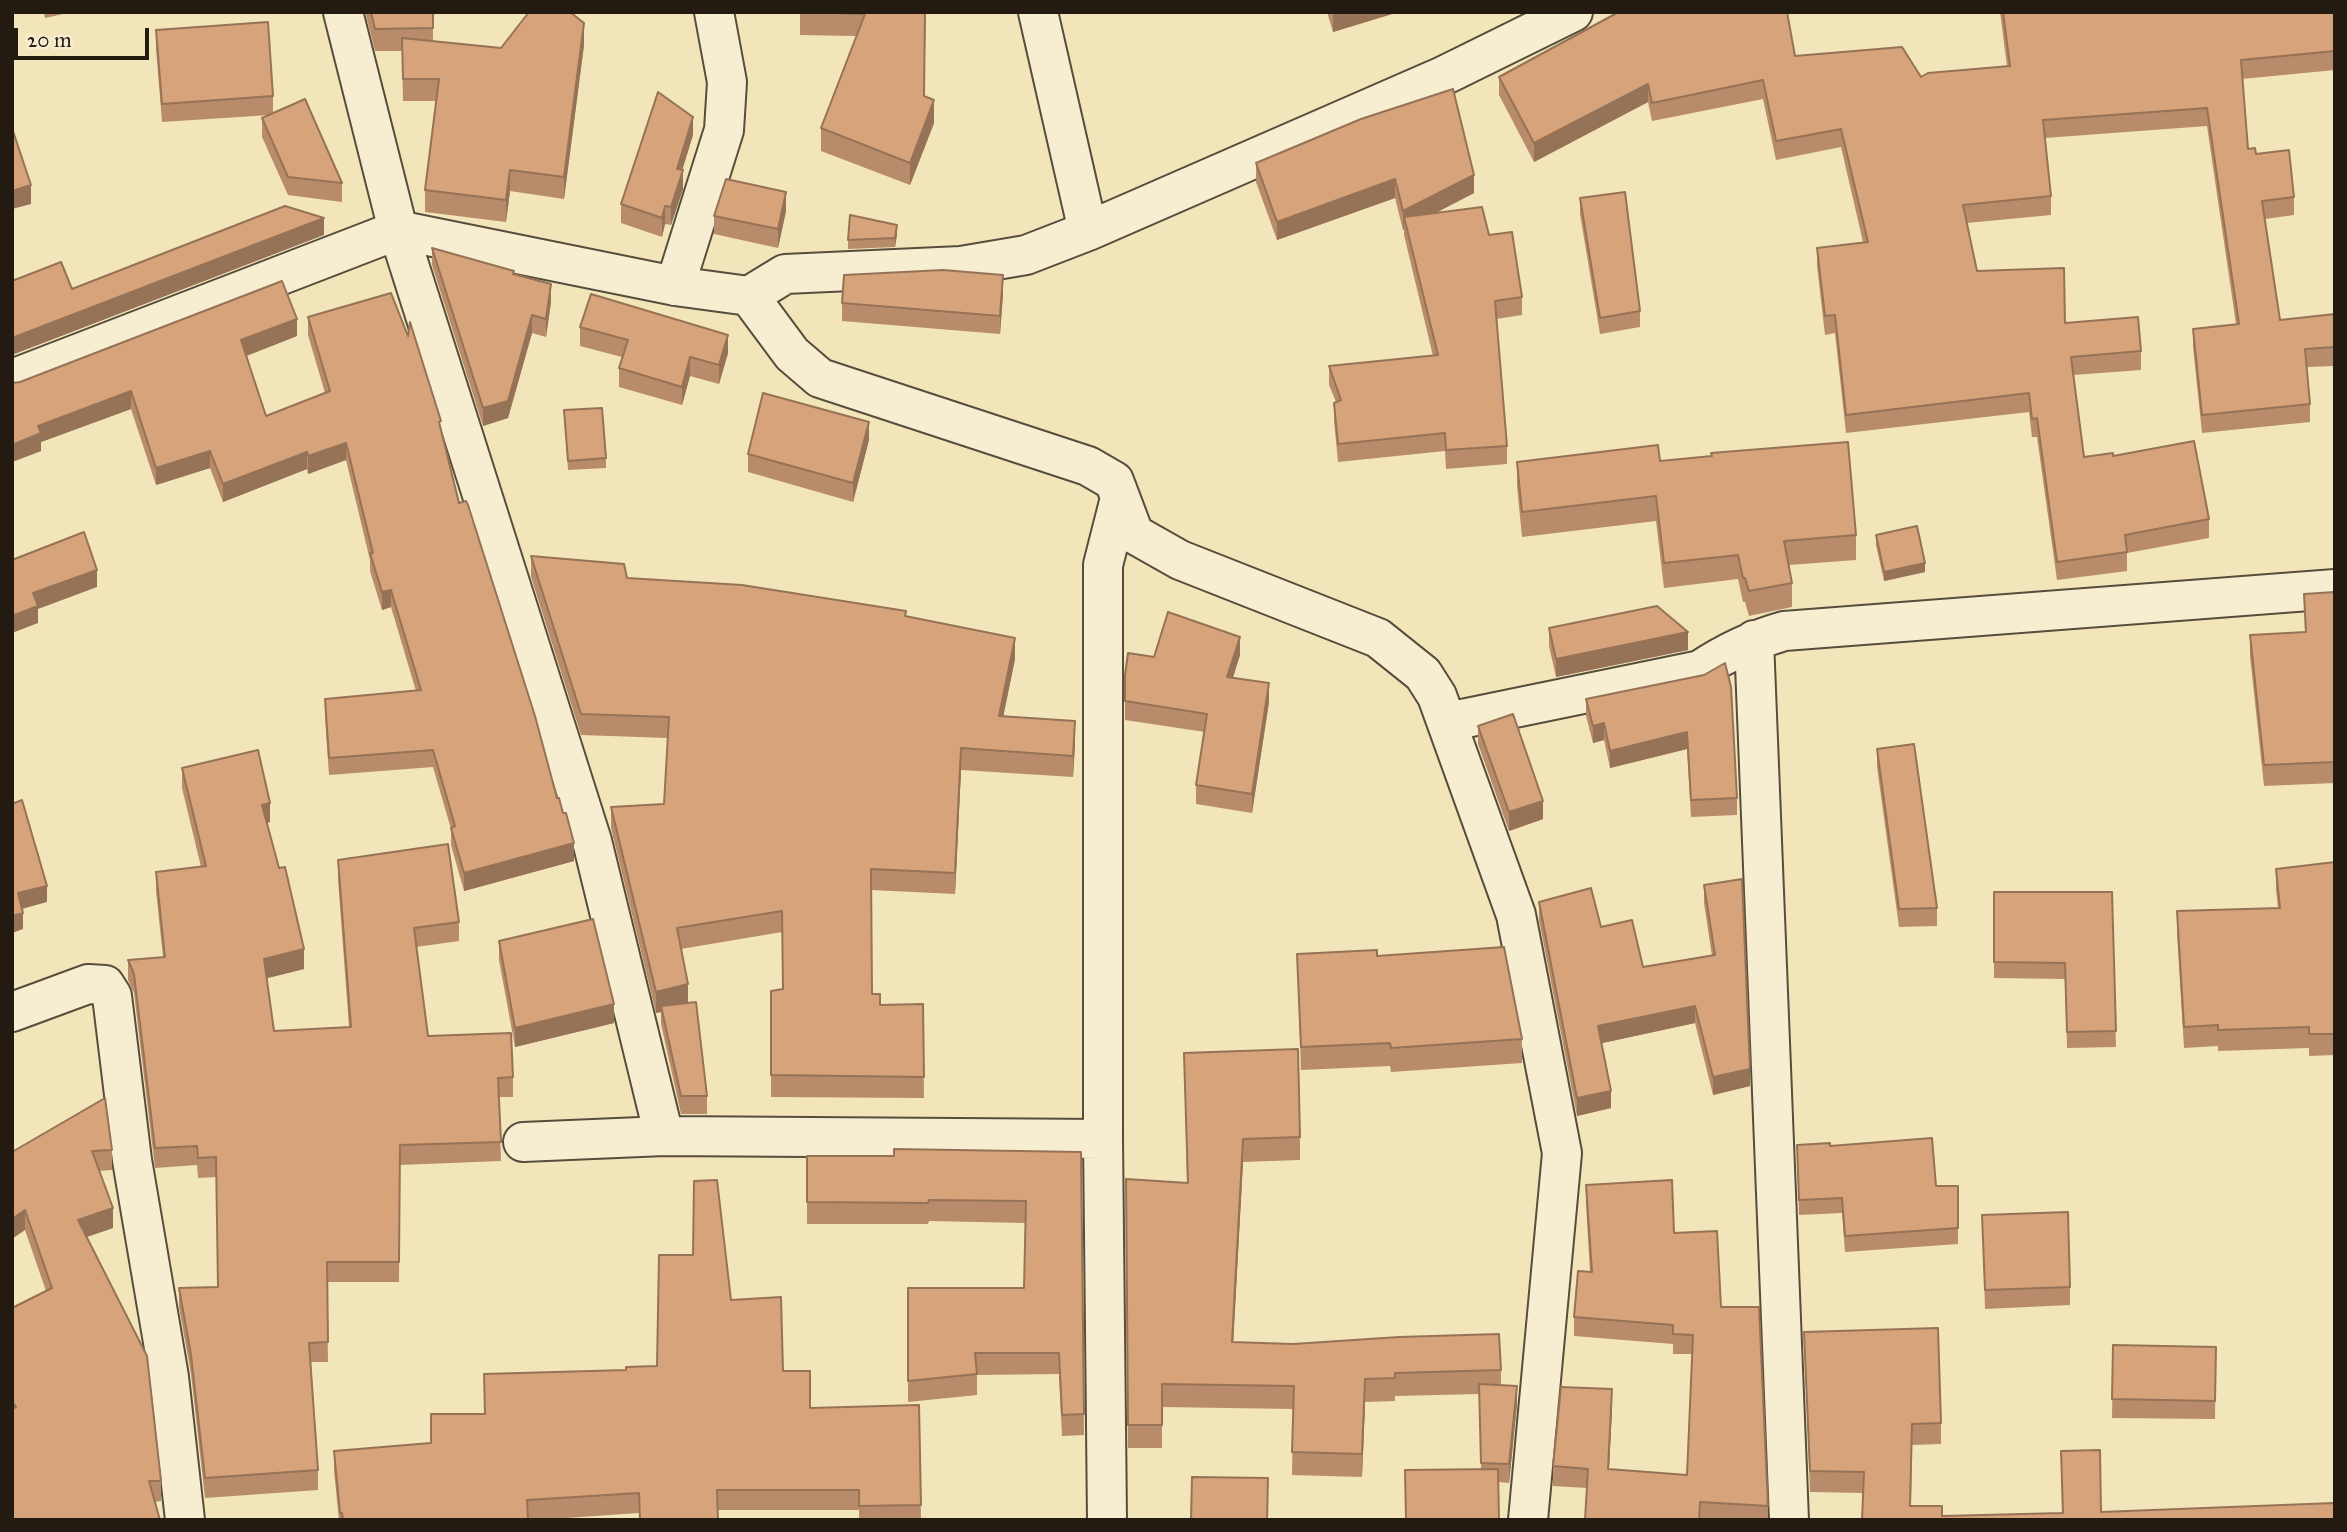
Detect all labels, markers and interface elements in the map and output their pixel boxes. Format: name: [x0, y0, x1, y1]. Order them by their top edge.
scale bar: [18, 14, 152, 58]
text: 20 m: [27, 27, 72, 53]

